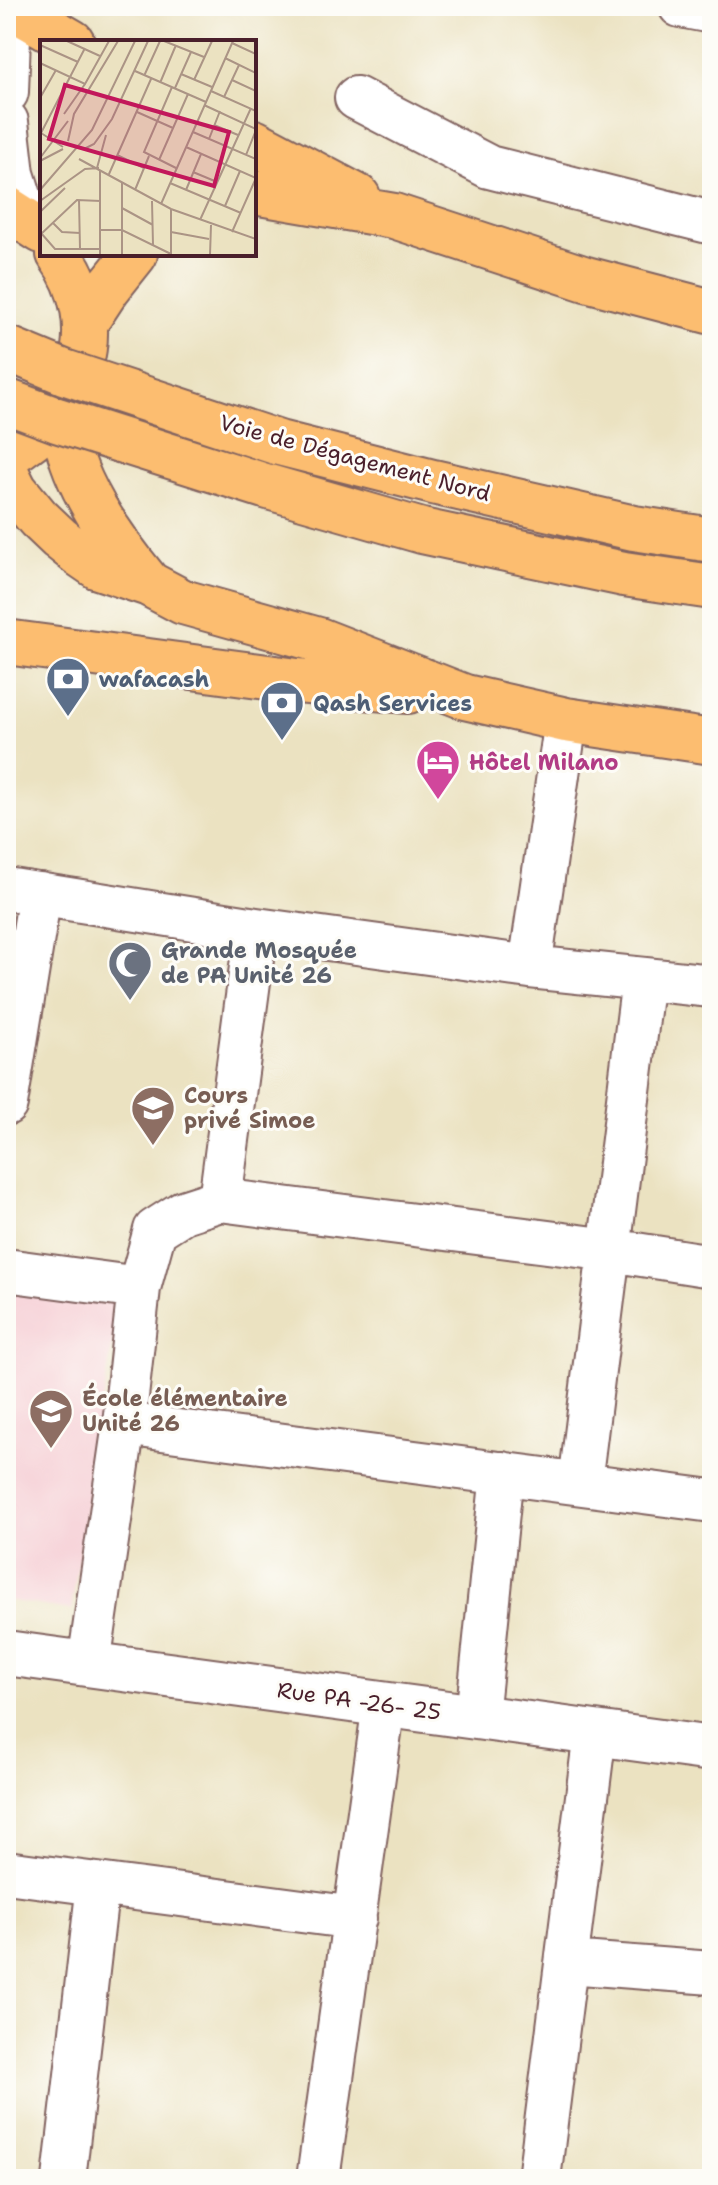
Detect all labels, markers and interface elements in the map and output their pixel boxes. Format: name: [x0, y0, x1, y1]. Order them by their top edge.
inset map: [40, 40, 256, 256]
street label: Voie de Dégagement Nord: [216, 408, 494, 508]
bank icon: wafacash: [44, 655, 92, 718]
place label: wafacash: [99, 665, 209, 694]
bank icon: Qash Services: [258, 679, 306, 742]
place label: Qash Services: [313, 689, 472, 718]
hotel icon: Hôtel Milano: [414, 738, 462, 801]
place label: Hôtel Milano: [469, 748, 619, 777]
place label: Grande Mosquée de PA Unité 26: [161, 936, 357, 990]
mosque icon: Grande Mosquée de PA Unité 26: [106, 939, 154, 1002]
place label: Cours privé Simoe: [184, 1081, 316, 1135]
school or university icon: Cours privé Simoe: [129, 1084, 177, 1147]
place label: École élémentaire Unité 26: [82, 1382, 288, 1438]
school or university icon: École élémentaire Unité 26: [27, 1387, 75, 1450]
street label: Rue PA -26- 25: [275, 1675, 443, 1727]

